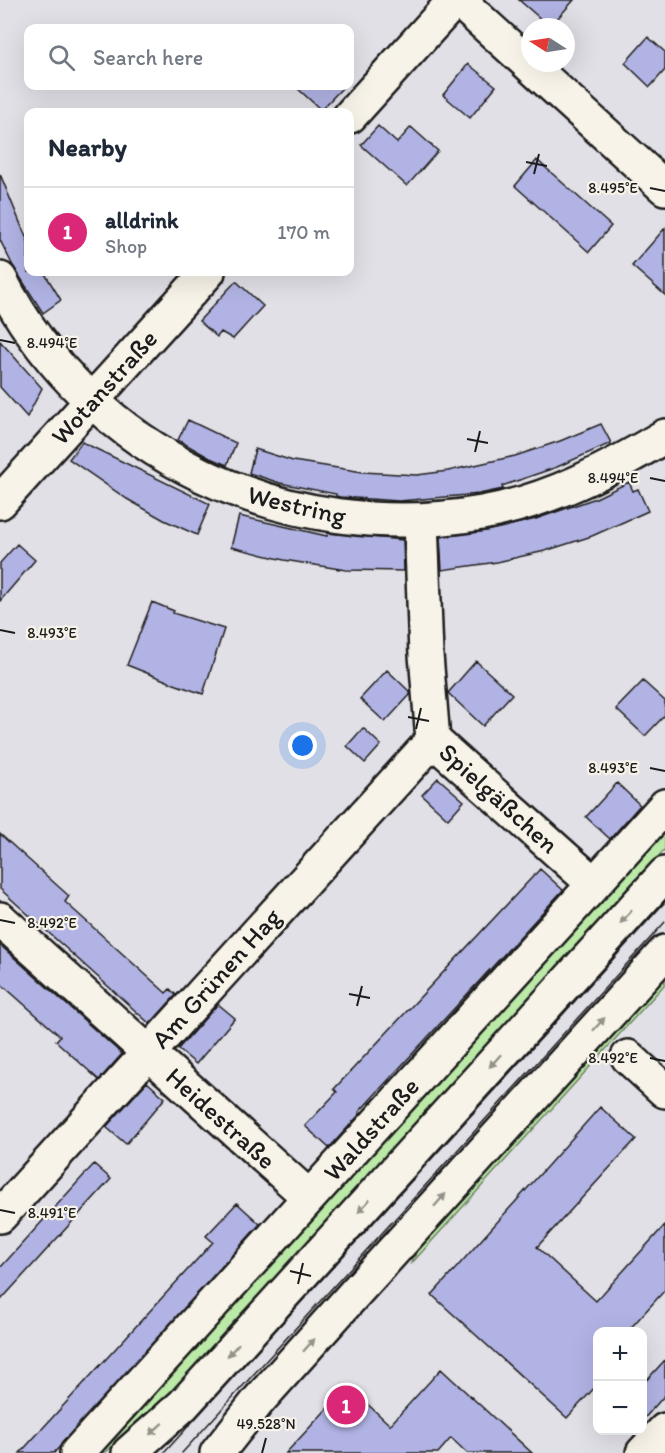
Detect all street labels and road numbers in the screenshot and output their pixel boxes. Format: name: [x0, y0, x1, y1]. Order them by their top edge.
street label: Wotanstraße: [44, 323, 164, 451]
street label: Westring: [245, 478, 350, 532]
street label: Spielgäßchen: [432, 736, 566, 860]
street label: Am Grünen Hag: [145, 901, 288, 1055]
street label: Heidestraße: [159, 1060, 283, 1176]
street label: Waldstraße: [316, 1070, 426, 1188]

